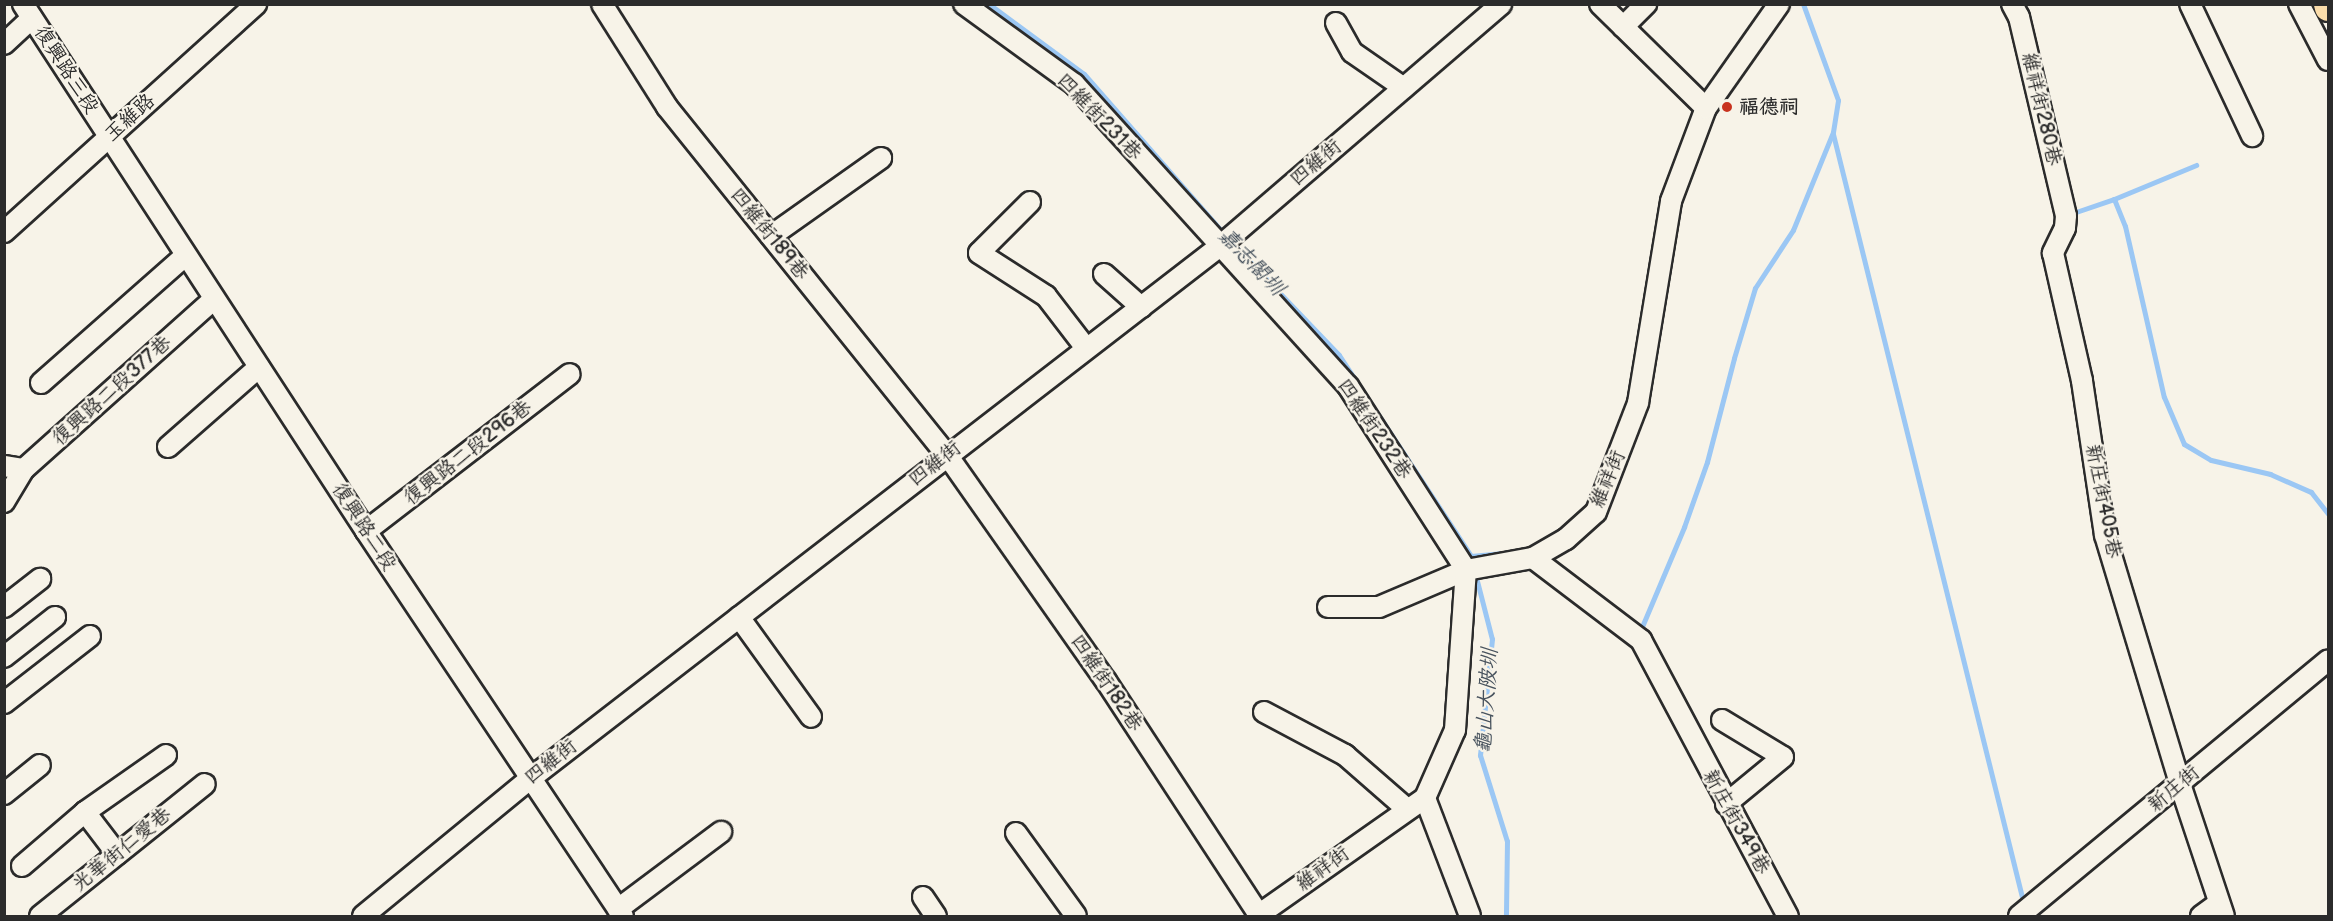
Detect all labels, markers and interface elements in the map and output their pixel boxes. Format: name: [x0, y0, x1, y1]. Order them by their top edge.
street label: 復興路三段: [29, 22, 103, 118]
street label: 維祥街280巷: [2016, 50, 2066, 168]
street label: 四維街231巷: [1052, 69, 1146, 165]
street label: 玉維路: [100, 89, 160, 147]
place label: 福德祠: [1739, 95, 1799, 119]
marker: 福德祠: [1720, 100, 1734, 114]
street label: 四維街: [1285, 135, 1347, 191]
street label: 四維街189巷: [725, 183, 813, 285]
water label: 嘉志閣圳: [1213, 223, 1289, 301]
street label: 復興路二段377巷: [48, 331, 176, 451]
street label: 四維街232巷: [1332, 374, 1416, 484]
street label: 復興路二段296巷: [399, 396, 537, 510]
street label: 四維街: [904, 436, 966, 492]
street label: 新庄街405巷: [2080, 442, 2126, 560]
street label: 維祥街: [1585, 447, 1631, 511]
street label: 復興路二段: [327, 479, 401, 575]
street label: 四維街182巷: [1065, 630, 1147, 736]
water label: 龜山大陂圳: [1471, 648, 1503, 754]
street label: 四維街: [520, 734, 582, 790]
street label: 新庄街: [2143, 761, 2205, 817]
street label: 新庄街349巷: [1697, 765, 1775, 879]
street label: 光華街仁愛巷: [68, 803, 176, 897]
street label: 維祥街: [1292, 842, 1354, 896]

